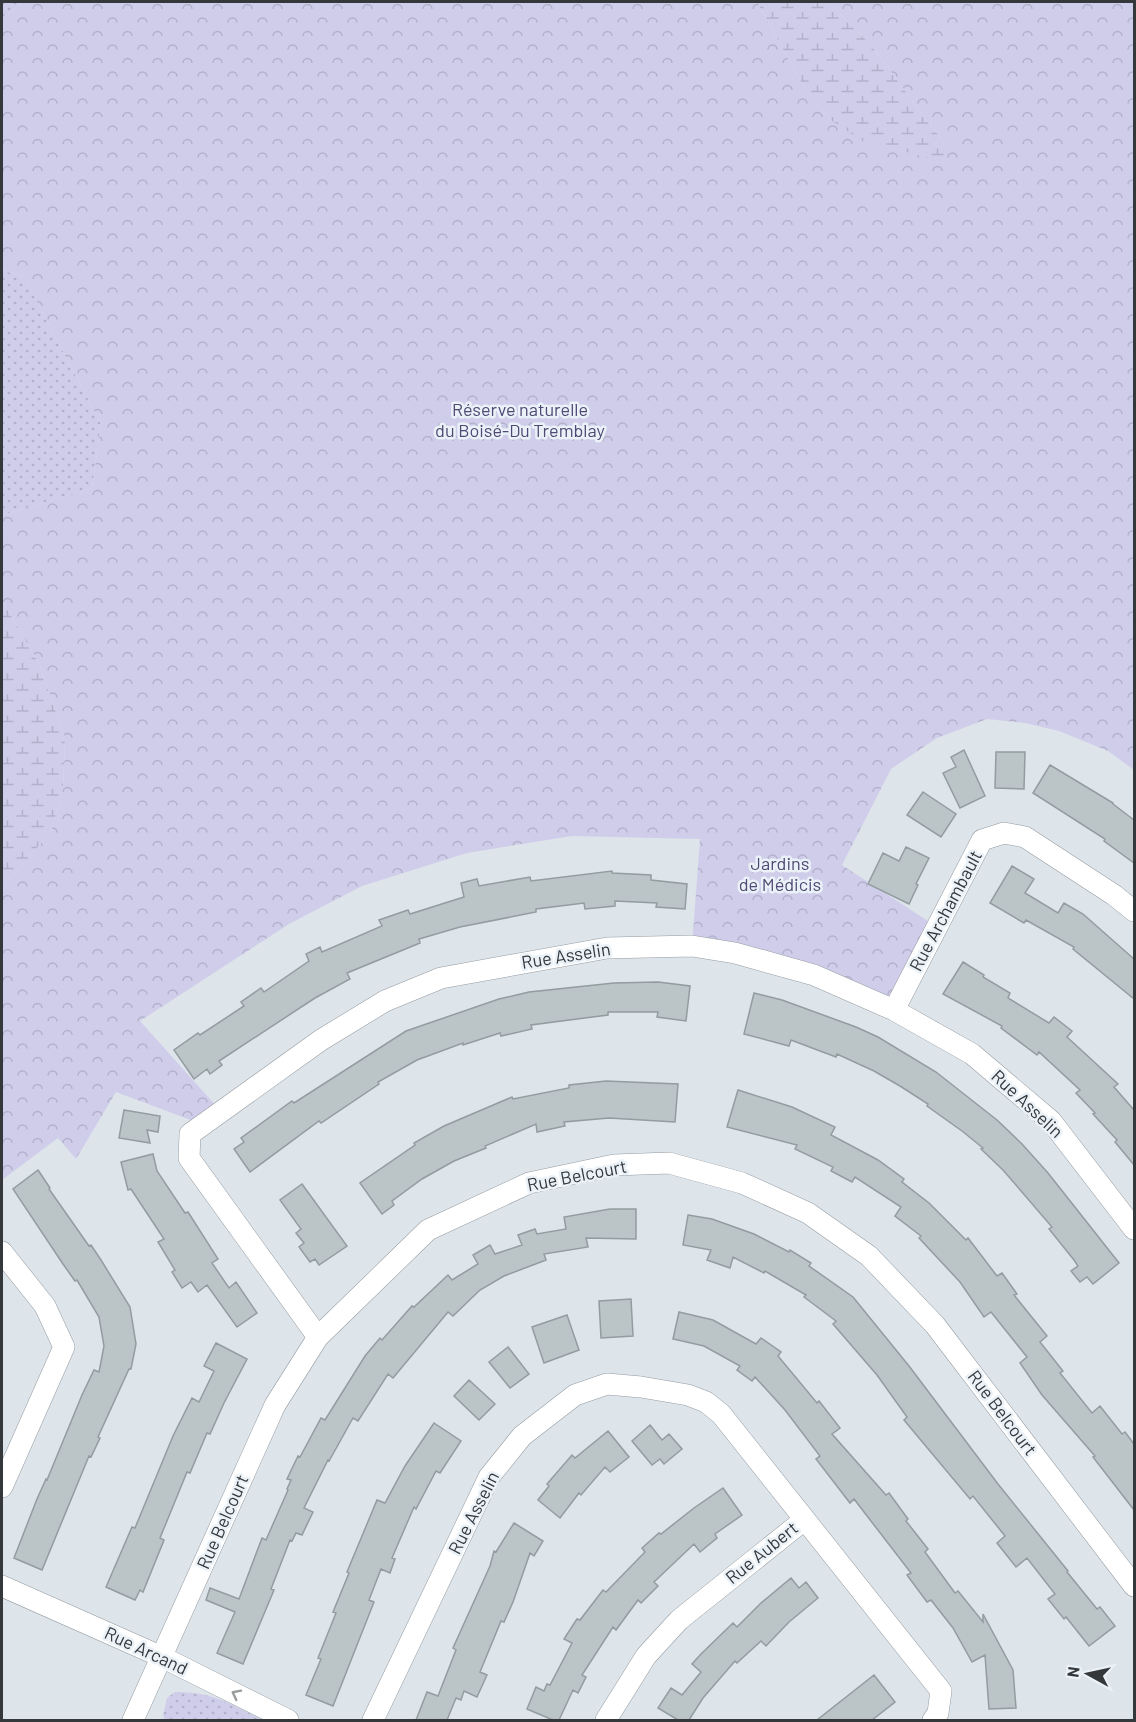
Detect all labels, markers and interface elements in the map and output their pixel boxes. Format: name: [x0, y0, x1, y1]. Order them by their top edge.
park label: Réserve naturelle du Boisé-Du Tremblay: [435, 398, 605, 441]
street label: Rue Archambault: [904, 846, 986, 975]
park label: Jardins de Médicis: [739, 852, 821, 895]
street label: Rue Asselin: [520, 937, 612, 973]
street label: Rue Asselin: [987, 1065, 1068, 1142]
street label: Rue Belcourt: [525, 1155, 628, 1195]
street label: Rue Belcourt: [964, 1365, 1042, 1459]
street label: Rue Asselin: [443, 1468, 503, 1558]
street label: Rue Belcourt: [191, 1471, 253, 1572]
street label: Rue Aubert: [721, 1516, 802, 1588]
street label: Rue Arcand: [101, 1621, 192, 1679]
north arrow: [1058, 1644, 1118, 1704]
text: N: [1063, 1665, 1083, 1678]
one-way arrow: [231, 1690, 242, 1701]

